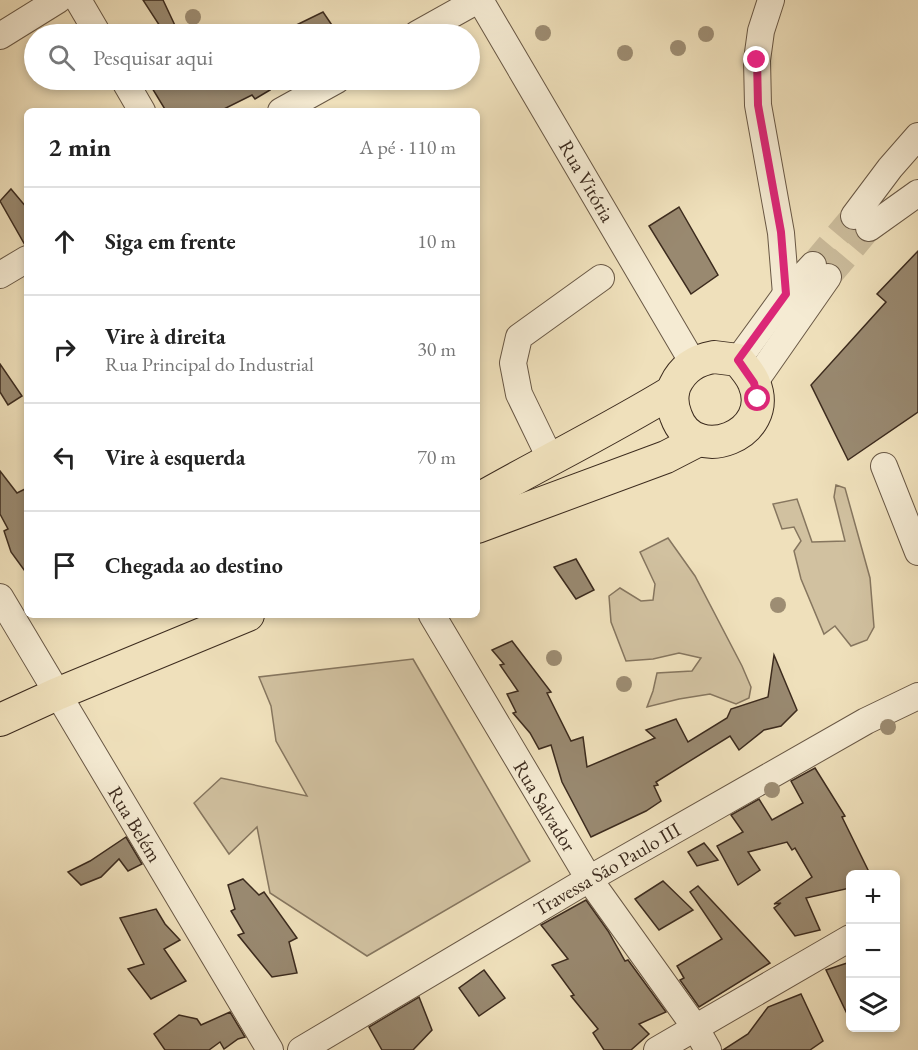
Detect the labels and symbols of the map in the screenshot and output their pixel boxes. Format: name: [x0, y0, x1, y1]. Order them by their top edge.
route end: [743, 46, 769, 72]
street label: Rua Vitória: [553, 135, 621, 227]
route start: [744, 385, 770, 411]
street label: Rua Salvador: [508, 756, 583, 857]
street label: Rua Belém: [102, 781, 168, 867]
street label: Travessa São Paulo III: [529, 816, 685, 922]

